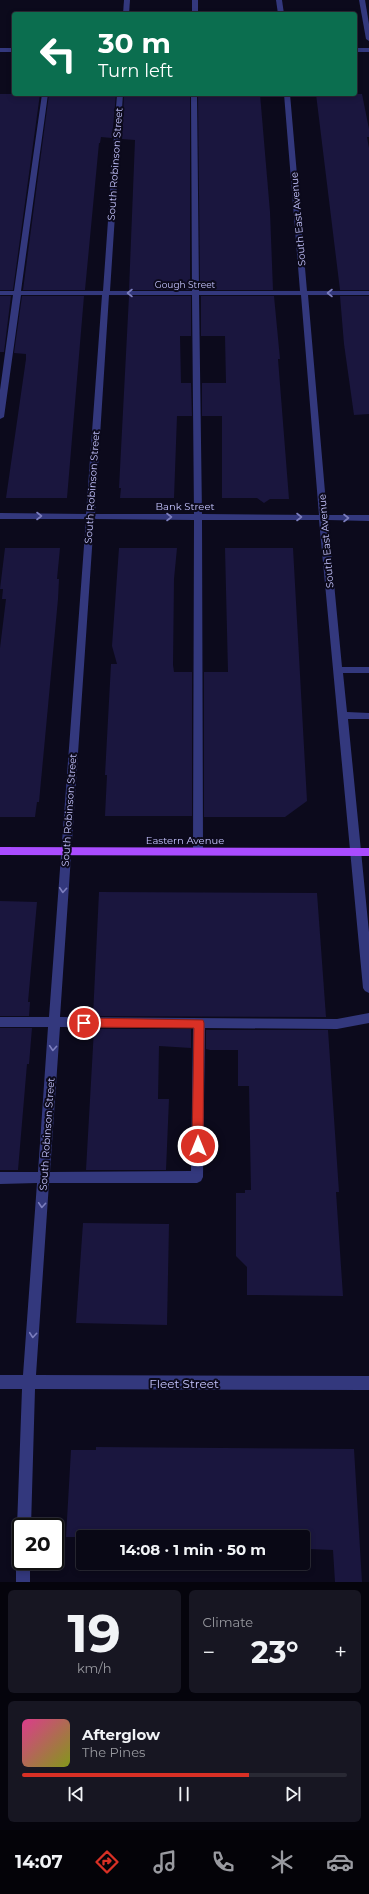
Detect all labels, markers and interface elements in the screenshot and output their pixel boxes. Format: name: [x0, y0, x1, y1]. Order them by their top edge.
text: 30 m: [98, 26, 171, 60]
icon: left: [32, 28, 84, 80]
text: Turn left: [98, 60, 173, 82]
street label: South Robinson Street: [105, 107, 125, 221]
street label: South East Avenue: [287, 171, 309, 267]
street label: Gough Street: [155, 279, 216, 290]
one-way arrow: [127, 289, 133, 297]
one-way arrow: [327, 289, 333, 297]
street label: South Robinson Street: [82, 430, 102, 544]
street label: South East Avenue: [315, 493, 337, 589]
street label: Bank Street: [155, 500, 215, 513]
one-way arrow: [36, 512, 42, 520]
one-way arrow: [166, 513, 172, 521]
one-way arrow: [296, 513, 302, 521]
one-way arrow: [343, 514, 349, 522]
street label: South Robinson Street: [59, 753, 79, 867]
street label: Eastern Avenue: [146, 834, 224, 847]
one-way arrow: [59, 887, 68, 893]
pin: [67, 1006, 101, 1040]
icon: arrive: [73, 1012, 95, 1034]
one-way arrow: [49, 1045, 58, 1051]
street label: South Robinson Street: [37, 1077, 57, 1191]
position arrow: [177, 1125, 219, 1167]
one-way arrow: [37, 1202, 46, 1208]
one-way arrow: [28, 1332, 37, 1338]
street label: Fleet Street: [149, 1376, 219, 1391]
speed limit sign: 20: [12, 1518, 64, 1570]
text: 14:08 · 1 min · 50 m: [120, 1540, 266, 1559]
text: 19: [67, 1602, 121, 1665]
text: Climate: [203, 1614, 253, 1630]
text: 23°: [251, 1634, 299, 1671]
text: −: [203, 1639, 215, 1666]
text: +: [334, 1639, 347, 1666]
text: km/h: [77, 1660, 112, 1676]
text: Afterglow: [82, 1725, 160, 1744]
text: The Pines: [82, 1744, 145, 1760]
icon: previous: [65, 1783, 87, 1805]
icon: pause: [173, 1783, 195, 1805]
icon: next: [282, 1783, 304, 1805]
icon: directions: [93, 1848, 121, 1876]
icon: music: [151, 1848, 179, 1876]
icon: phone: [209, 1848, 237, 1876]
icon: climate: [268, 1848, 296, 1876]
icon: car: [326, 1848, 354, 1876]
text: 14:07: [15, 1851, 63, 1873]

